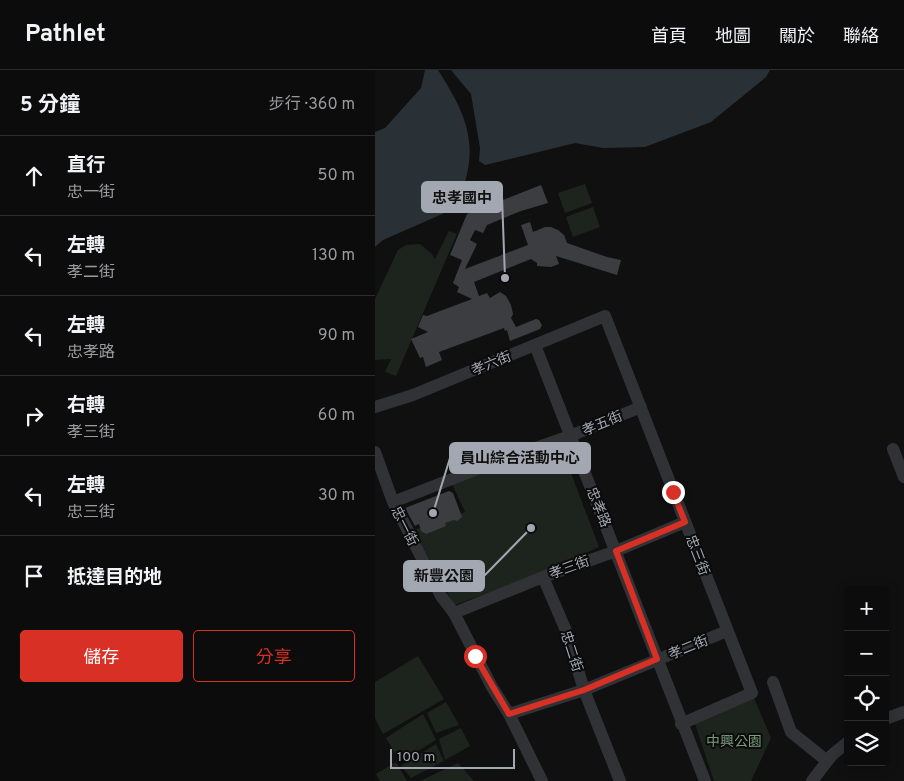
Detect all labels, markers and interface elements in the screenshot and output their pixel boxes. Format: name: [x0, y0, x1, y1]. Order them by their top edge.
text: Pathlet: [25, 20, 106, 50]
text: 首頁: [651, 26, 687, 49]
text: 地圖: [715, 26, 751, 49]
text: 關於: [779, 26, 815, 49]
text: 聯絡: [843, 26, 879, 49]
text: 5 分鐘: [20, 92, 80, 119]
text: 步行 · 360 m: [269, 95, 355, 115]
text: 直行: [67, 154, 105, 178]
icon: ahead: [20, 162, 48, 190]
text: 50 m: [318, 166, 355, 186]
callout: 忠孝國中: [422, 182, 502, 212]
text: 忠一街: [67, 183, 115, 203]
text: 忠孝國中: [432, 190, 492, 209]
text: 左轉: [67, 234, 105, 258]
icon: left: [20, 242, 48, 270]
text: 130 m: [312, 246, 355, 266]
text: 孝二街: [67, 263, 115, 283]
text: 左轉: [67, 314, 105, 338]
icon: left: [20, 322, 48, 350]
text: 90 m: [318, 326, 355, 346]
text: 忠孝路: [67, 343, 115, 363]
street label: 孝六街: [469, 349, 514, 380]
text: 右轉: [67, 394, 105, 418]
icon: right: [20, 402, 48, 430]
text: 60 m: [318, 406, 355, 426]
street label: 孝五街: [580, 408, 625, 440]
text: 孝三街: [67, 423, 115, 443]
callout: 員山綜合活動中心: [450, 443, 590, 473]
text: 員山綜合活動中心: [460, 450, 580, 469]
text: 左轉: [67, 474, 105, 498]
route end: [662, 481, 685, 504]
icon: left: [20, 482, 48, 510]
street label: 忠孝路: [582, 485, 613, 530]
text: 30 m: [318, 486, 355, 506]
text: 忠三街: [67, 503, 115, 523]
street label: 忠一街: [387, 504, 421, 549]
street label: 忠三街: [681, 533, 712, 578]
street label: 孝三街: [547, 553, 592, 584]
callout: 新豐公園: [404, 561, 484, 591]
icon: arrive: [20, 562, 48, 590]
text: 抵達目的地: [67, 566, 162, 590]
text: 新豐公園: [414, 568, 474, 587]
map controls: [844, 586, 889, 766]
button: +: [844, 586, 889, 631]
street label: 忠二街: [556, 629, 585, 674]
button: 儲存: [20, 630, 183, 682]
button: 分享: [193, 630, 355, 682]
button: −: [844, 631, 889, 676]
street label: 孝二街: [666, 633, 711, 664]
route start: [464, 645, 487, 668]
button: locate: [844, 676, 889, 721]
button: layers: [844, 721, 889, 766]
park label: 中興公園: [706, 734, 762, 751]
scale bar: [390, 746, 515, 769]
text: 100 m: [397, 749, 435, 766]

